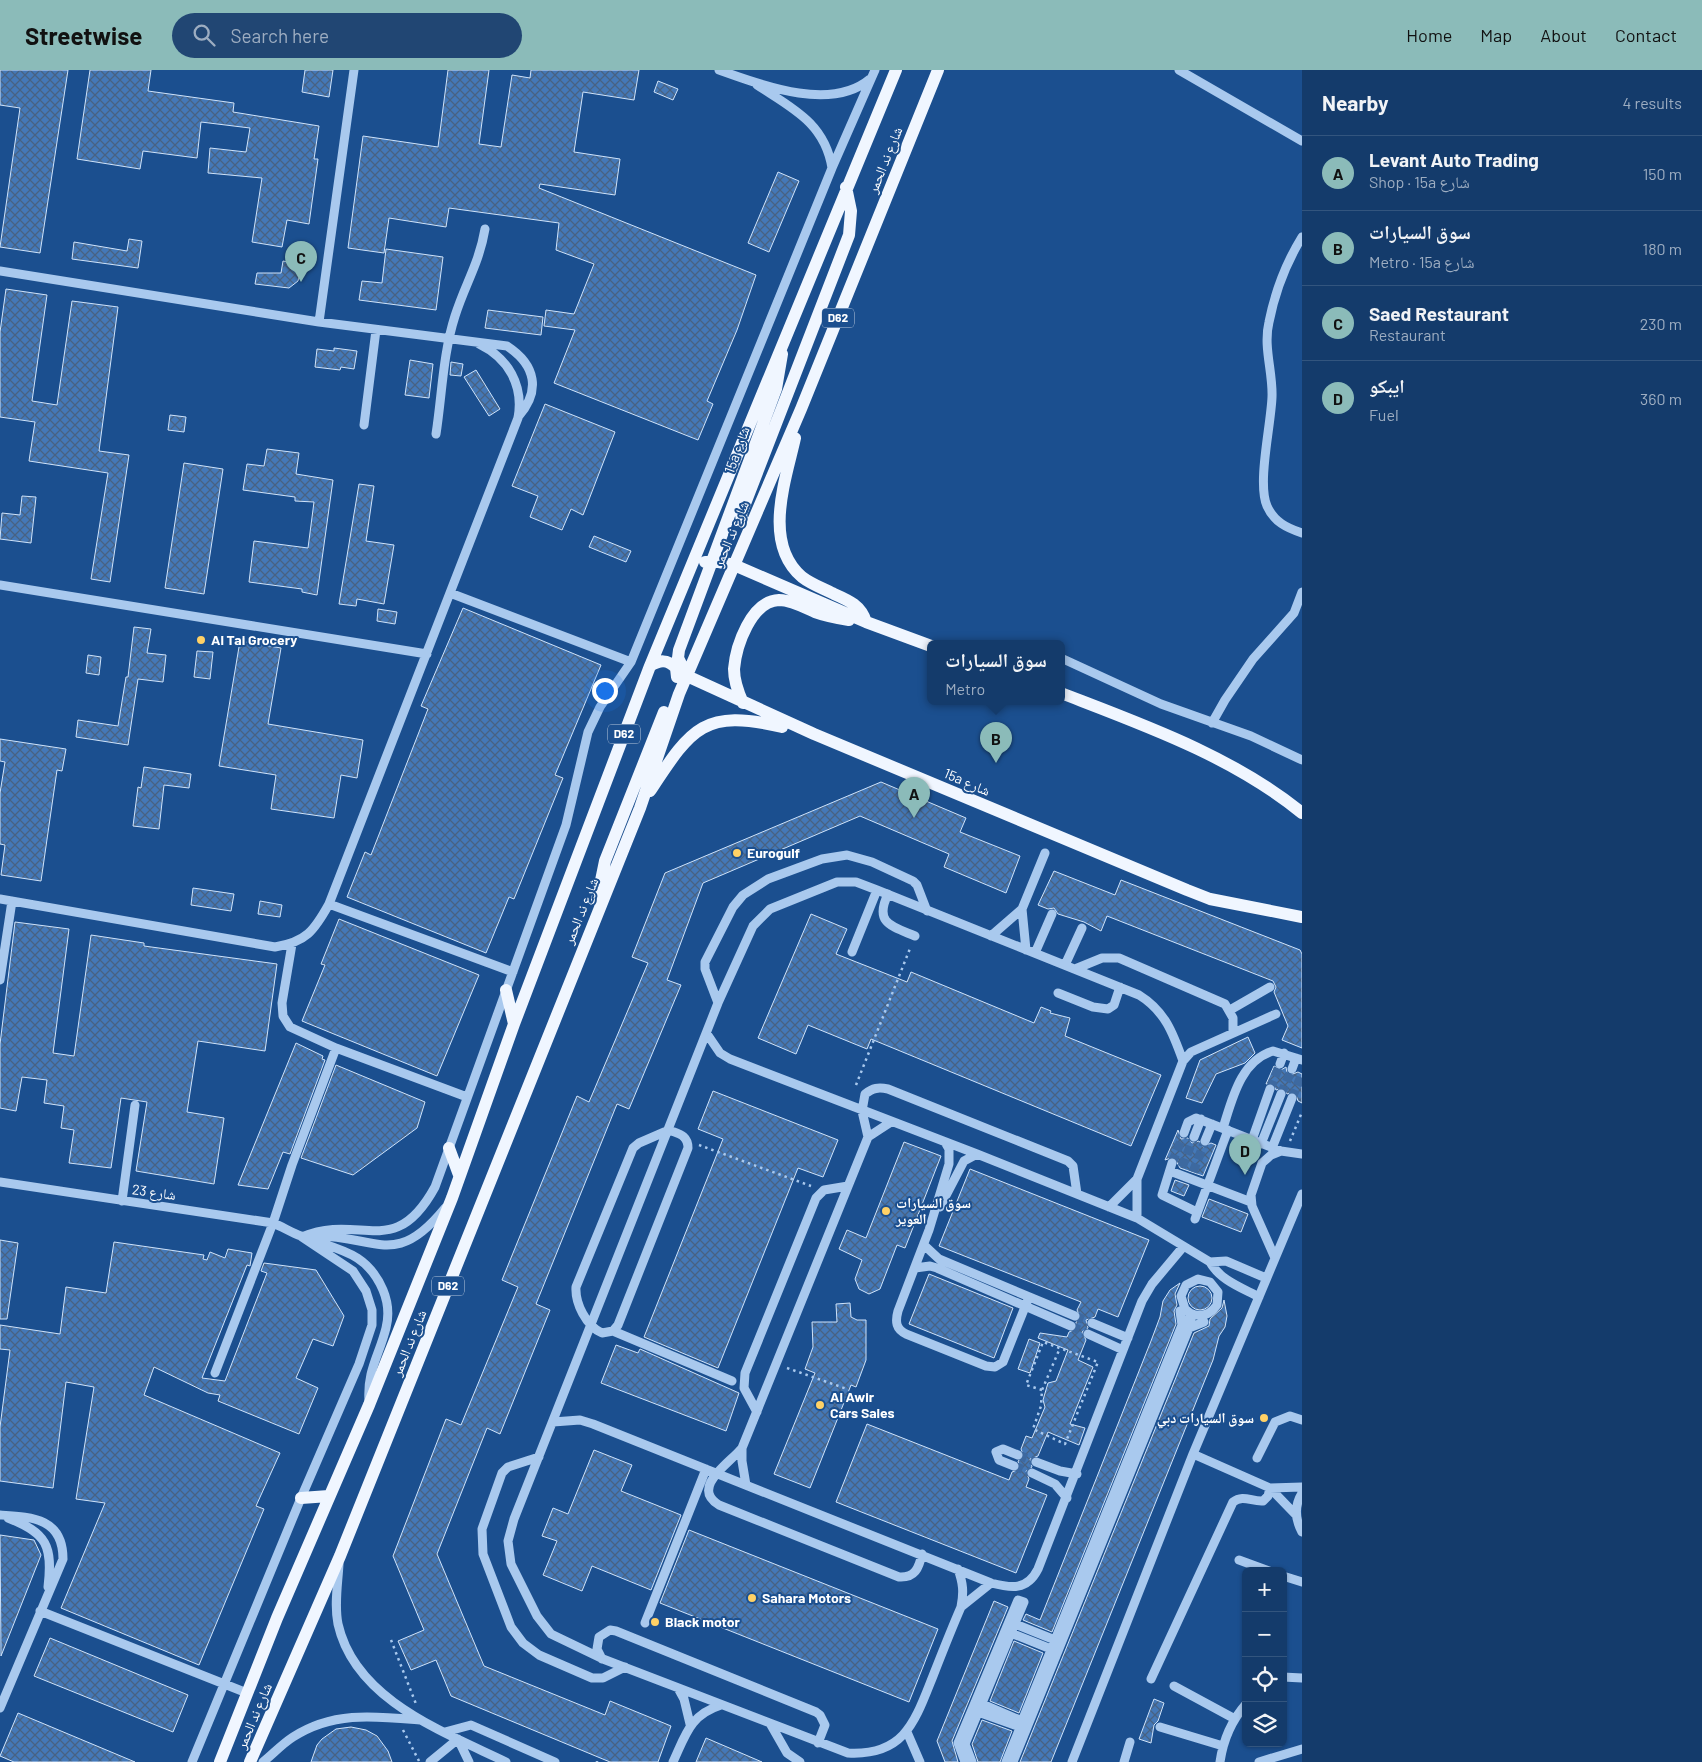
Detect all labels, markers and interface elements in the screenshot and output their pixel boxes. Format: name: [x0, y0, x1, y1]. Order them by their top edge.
search box: [172, 13, 522, 58]
text: Streetwise: [25, 21, 142, 50]
icon: search: [190, 21, 218, 49]
text: Search here: [230, 24, 329, 47]
text: Home: [1406, 24, 1452, 46]
text: Map: [1480, 24, 1512, 46]
text: About: [1540, 24, 1587, 46]
text: Contact: [1615, 24, 1677, 46]
text: Nearby: [1322, 90, 1388, 115]
text: 4 results: [1622, 93, 1682, 112]
street label: شارع ند الحمر: [863, 124, 907, 197]
text: Levant Auto Trading: [1369, 148, 1539, 171]
text: A: [1333, 164, 1343, 183]
text: 150 m: [1643, 164, 1682, 183]
text: Shop · 15a شارع: [1369, 172, 1470, 191]
text: سوق السيارات: [1369, 220, 1471, 243]
text: B: [1333, 239, 1343, 258]
text: 180 m: [1643, 239, 1682, 258]
pin: C: [285, 241, 317, 282]
text: Metro · 15a شارع: [1369, 252, 1475, 271]
text: Saed Restaurant: [1369, 302, 1509, 325]
road number: D62: [822, 308, 854, 328]
text: C: [1333, 314, 1343, 333]
text: 230 m: [1640, 314, 1682, 333]
text: Restaurant: [1369, 325, 1446, 344]
text: ايبكو: [1369, 374, 1405, 397]
text: D: [1333, 389, 1343, 408]
text: 360 m: [1640, 389, 1682, 408]
text: Fuel: [1369, 405, 1399, 424]
street label: 15a شارع: [720, 424, 755, 476]
street label: شارع ند الحمر: [709, 498, 754, 571]
place label: Al Tai Grocery: [211, 631, 297, 648]
marker: Al Tai Grocery: [195, 634, 207, 646]
popup: [927, 640, 1065, 705]
text: سوق السيارات: [945, 648, 1047, 671]
your location: [592, 678, 618, 704]
text: Metro: [945, 679, 985, 698]
pin: B: [980, 722, 1012, 763]
road number: D62: [608, 724, 640, 744]
street label: 15a شارع: [941, 764, 993, 801]
pin: A: [898, 777, 930, 818]
place label: Eurogulf: [747, 844, 800, 861]
marker: Eurogulf: [731, 847, 743, 859]
street label: شارع ند الحمر: [559, 875, 603, 948]
pin: D: [1229, 1134, 1261, 1175]
street label: شارع 23: [131, 1180, 177, 1205]
place label: سوق السيارات العوير: [895, 1194, 971, 1227]
marker: سوق السيارات العوير: [880, 1205, 892, 1217]
road number: D62: [432, 1276, 464, 1296]
street label: شارع ند الحمر: [387, 1307, 431, 1380]
place label: Al Awir Cars Sales: [830, 1388, 895, 1421]
marker: Al Awir Cars Sales: [814, 1399, 826, 1411]
place label: سوق السيارات دبي: [1157, 1409, 1254, 1429]
marker: سوق السيارات دبي: [1258, 1412, 1270, 1424]
map controls: [1242, 1567, 1287, 1747]
button: +: [1242, 1567, 1287, 1612]
place label: Sahara Motors: [762, 1589, 851, 1606]
marker: Sahara Motors: [746, 1592, 758, 1604]
button: −: [1242, 1612, 1287, 1657]
place label: Black motor: [665, 1613, 741, 1630]
marker: Black motor: [649, 1616, 661, 1628]
button: locate: [1242, 1657, 1287, 1702]
street label: شارع ند الحمر: [232, 1680, 277, 1753]
button: layers: [1242, 1702, 1287, 1747]

